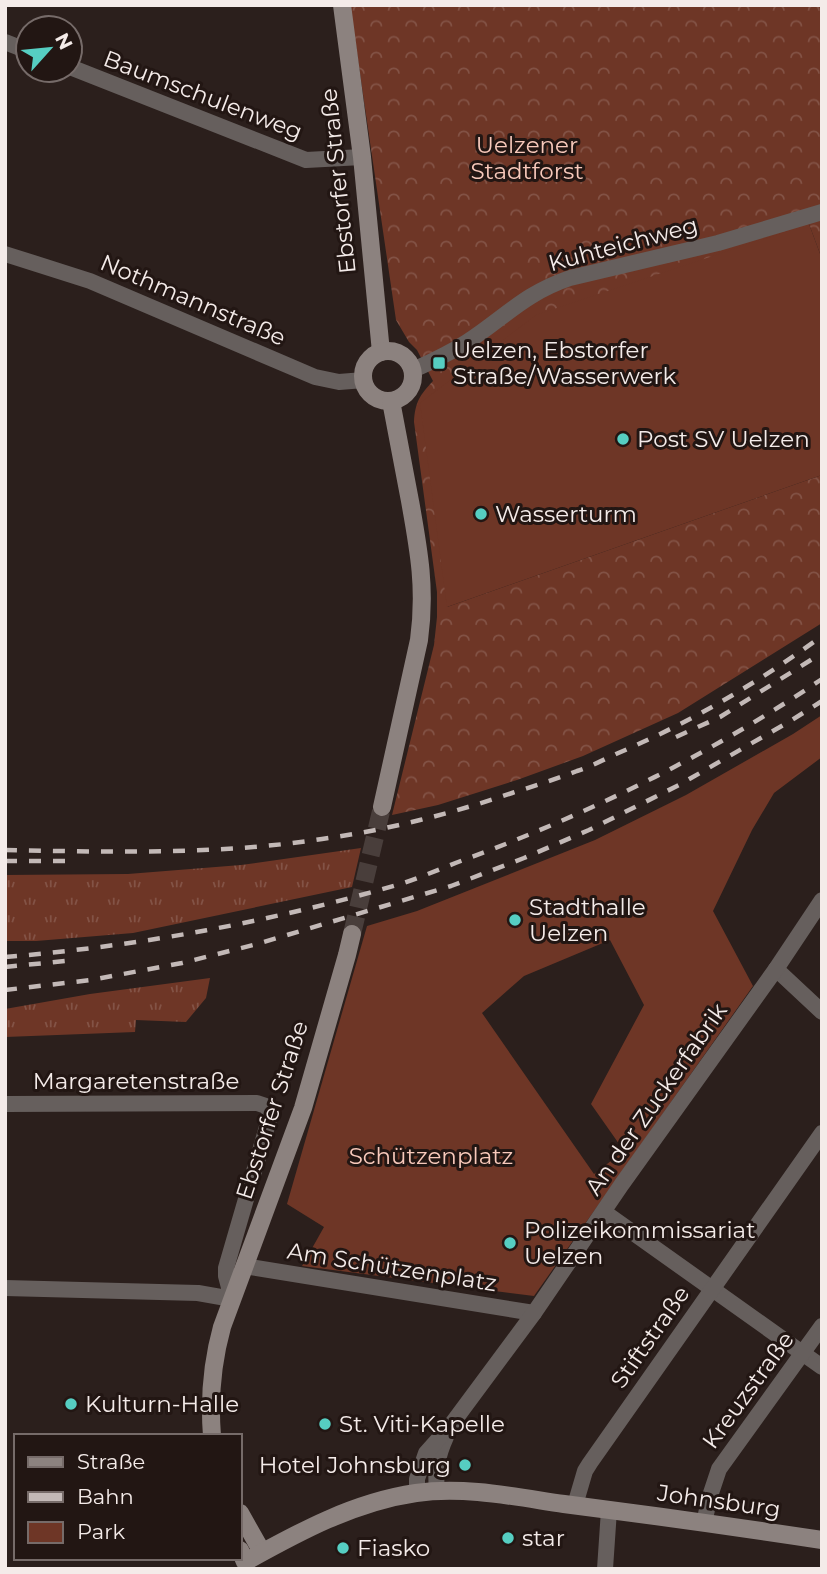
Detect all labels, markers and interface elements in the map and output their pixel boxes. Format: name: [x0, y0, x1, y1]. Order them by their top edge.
north arrow: [14, 14, 84, 84]
text: N: [50, 29, 77, 54]
street label: Baumschulenweg: [100, 44, 306, 146]
street label: Ebstorfer Straße: [314, 87, 362, 275]
park label: Uelzener Stadtforst: [470, 131, 584, 185]
street label: Kuhteichweg: [545, 211, 701, 277]
street label: Nothmannstraße: [96, 248, 290, 352]
place label: Uelzen, Ebstorfer Straße/Wasserwerk: [453, 336, 677, 390]
marker: Uelzen, Ebstorfer Straße/Wasserwerk: [431, 355, 447, 371]
place label: Post SV Uelzen: [637, 425, 810, 453]
marker: Post SV Uelzen: [615, 431, 631, 447]
place label: Wasserturm: [495, 500, 637, 528]
marker: Wasserturm: [473, 506, 489, 522]
place label: Stadthalle Uelzen: [529, 893, 646, 947]
marker: Stadthalle Uelzen: [507, 912, 523, 928]
street label: An der Zuckerfabrik: [579, 997, 733, 1200]
street label: Ebstorfer Straße: [230, 1017, 314, 1203]
street label: Margaretenstraße: [33, 1067, 239, 1095]
park label: Schützenplatz: [349, 1142, 513, 1170]
place label: Polizeikommissariat Uelzen: [524, 1216, 755, 1270]
marker: Polizeikommissariat Uelzen: [502, 1235, 518, 1251]
street label: Am Schützenplatz: [285, 1237, 499, 1297]
street label: Stiftstraße: [605, 1280, 695, 1394]
street label: Kreuzstraße: [696, 1326, 800, 1454]
place label: Kulturn-Halle: [85, 1390, 239, 1418]
marker: Kulturn-Halle: [63, 1396, 79, 1412]
place label: St. Viti-Kapelle: [339, 1410, 505, 1438]
marker: St. Viti-Kapelle: [317, 1416, 333, 1432]
legend: [14, 1434, 242, 1560]
text: Straße: [77, 1449, 145, 1474]
place label: Hotel Johnsburg: [259, 1451, 451, 1479]
marker: Hotel Johnsburg: [457, 1457, 473, 1473]
street label: Johnsburg: [655, 1478, 782, 1523]
text: Bahn: [77, 1484, 134, 1509]
text: Park: [77, 1519, 125, 1544]
place label: star: [522, 1524, 565, 1552]
marker: star: [500, 1530, 516, 1546]
place label: Fiasko: [357, 1534, 430, 1562]
marker: Fiasko: [335, 1540, 351, 1556]

